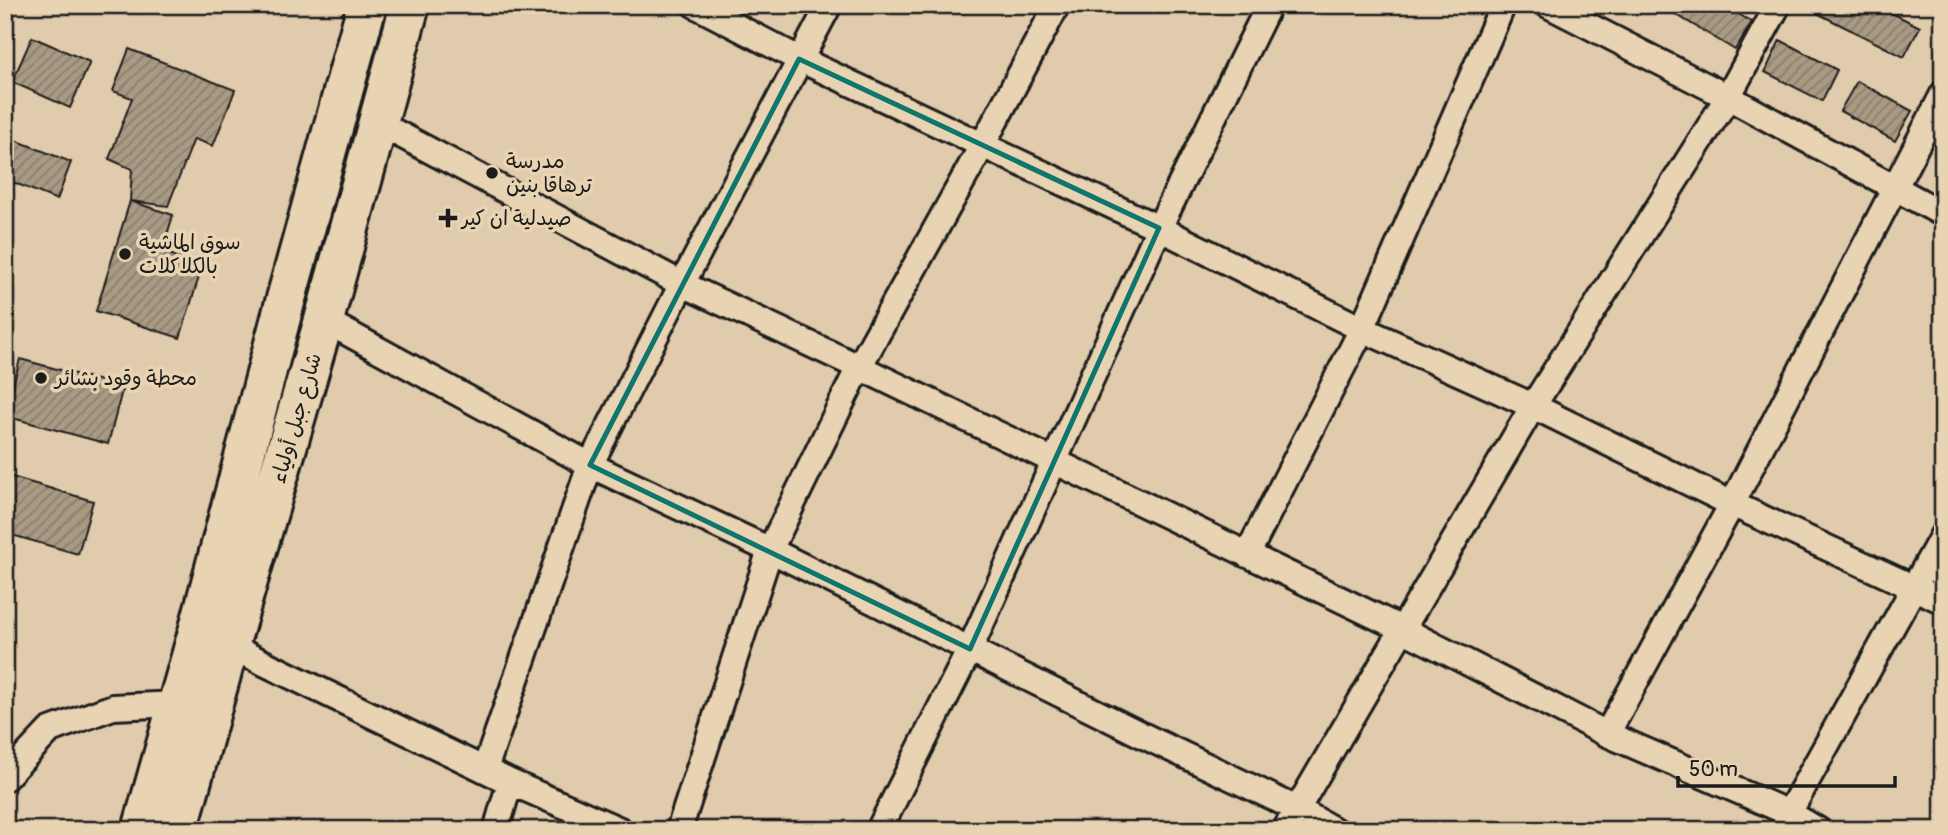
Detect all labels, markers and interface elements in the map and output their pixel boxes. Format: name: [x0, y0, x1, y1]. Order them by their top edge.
place label: مدرسة ترهاقا بنين: [506, 148, 593, 199]
marker: مدرسة ترهاقا بنين: [484, 165, 500, 181]
place label: صيدلية ان كير: [460, 205, 572, 232]
marker: صيدلية ان كير: [440, 210, 456, 226]
place label: سوق الماشية بالكلاكلات: [139, 229, 241, 280]
marker: سوق الماشية بالكلاكلات: [117, 246, 133, 262]
street label: شارع جبل أولياء: [265, 350, 329, 487]
place label: محطة وقود بشائر: [53, 365, 197, 392]
marker: محطة وقود بشائر: [33, 370, 49, 386]
scale bar: [1678, 744, 1896, 788]
text: 50 m: [1689, 756, 1738, 783]

